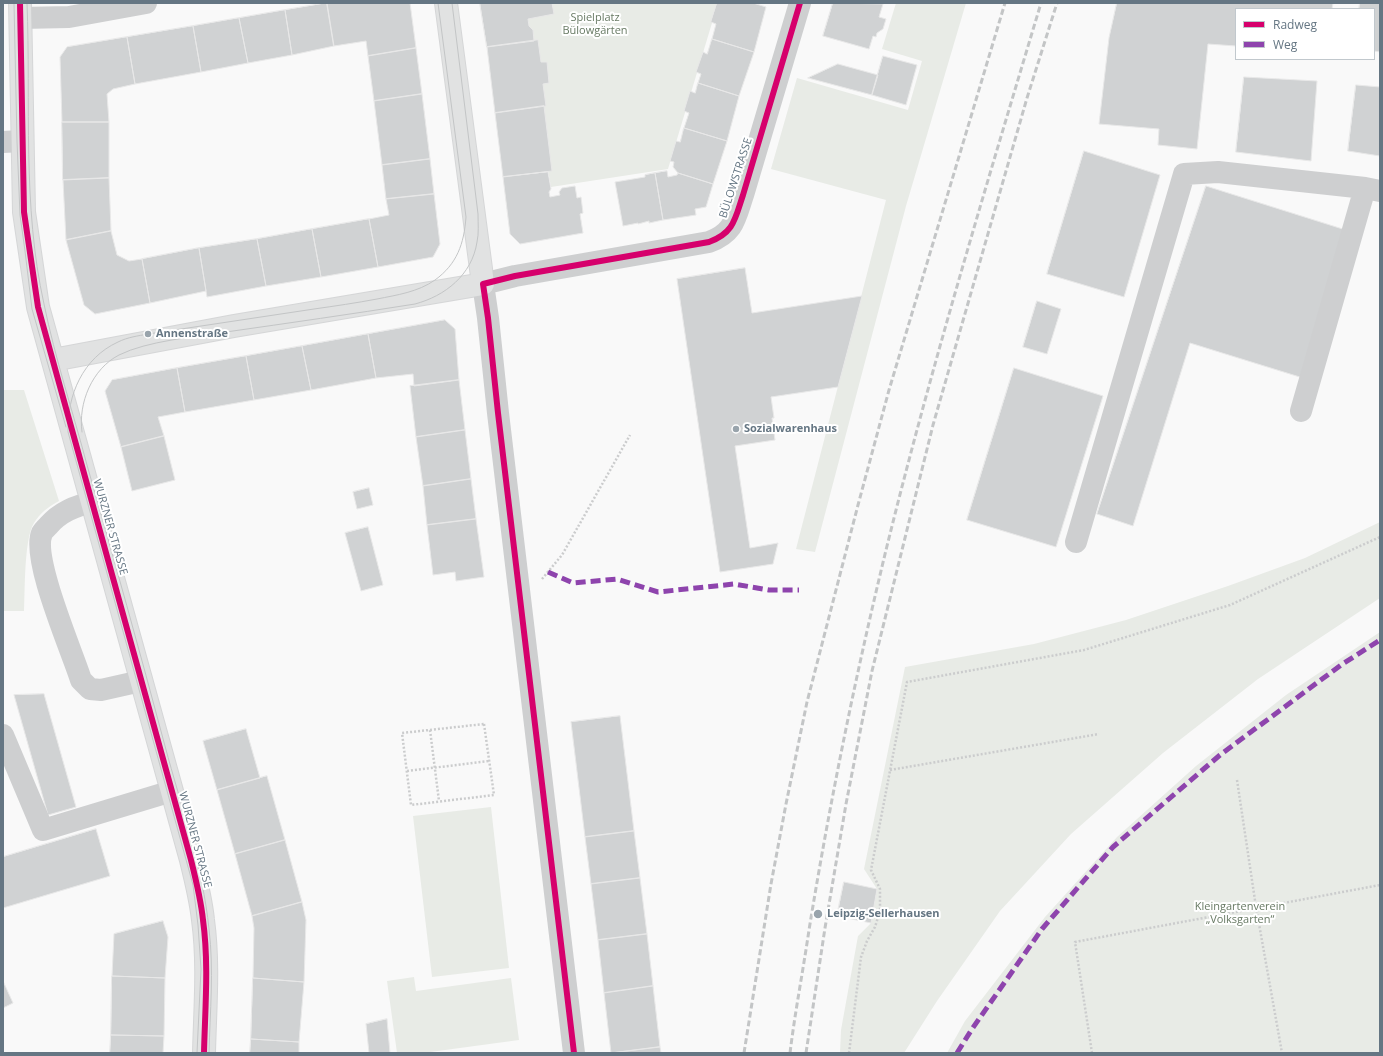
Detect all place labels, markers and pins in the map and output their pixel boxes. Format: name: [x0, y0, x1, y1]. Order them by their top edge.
place label: Annenstraße: [156, 327, 228, 341]
marker: Annenstraße: [143, 329, 153, 339]
place label: Sozialwarenhaus: [744, 422, 837, 436]
marker: Sozialwarenhaus: [731, 424, 741, 434]
place label: Leipzig-Sellerhausen: [827, 907, 940, 921]
marker: Leipzig-Sellerhausen: [812, 908, 824, 920]

